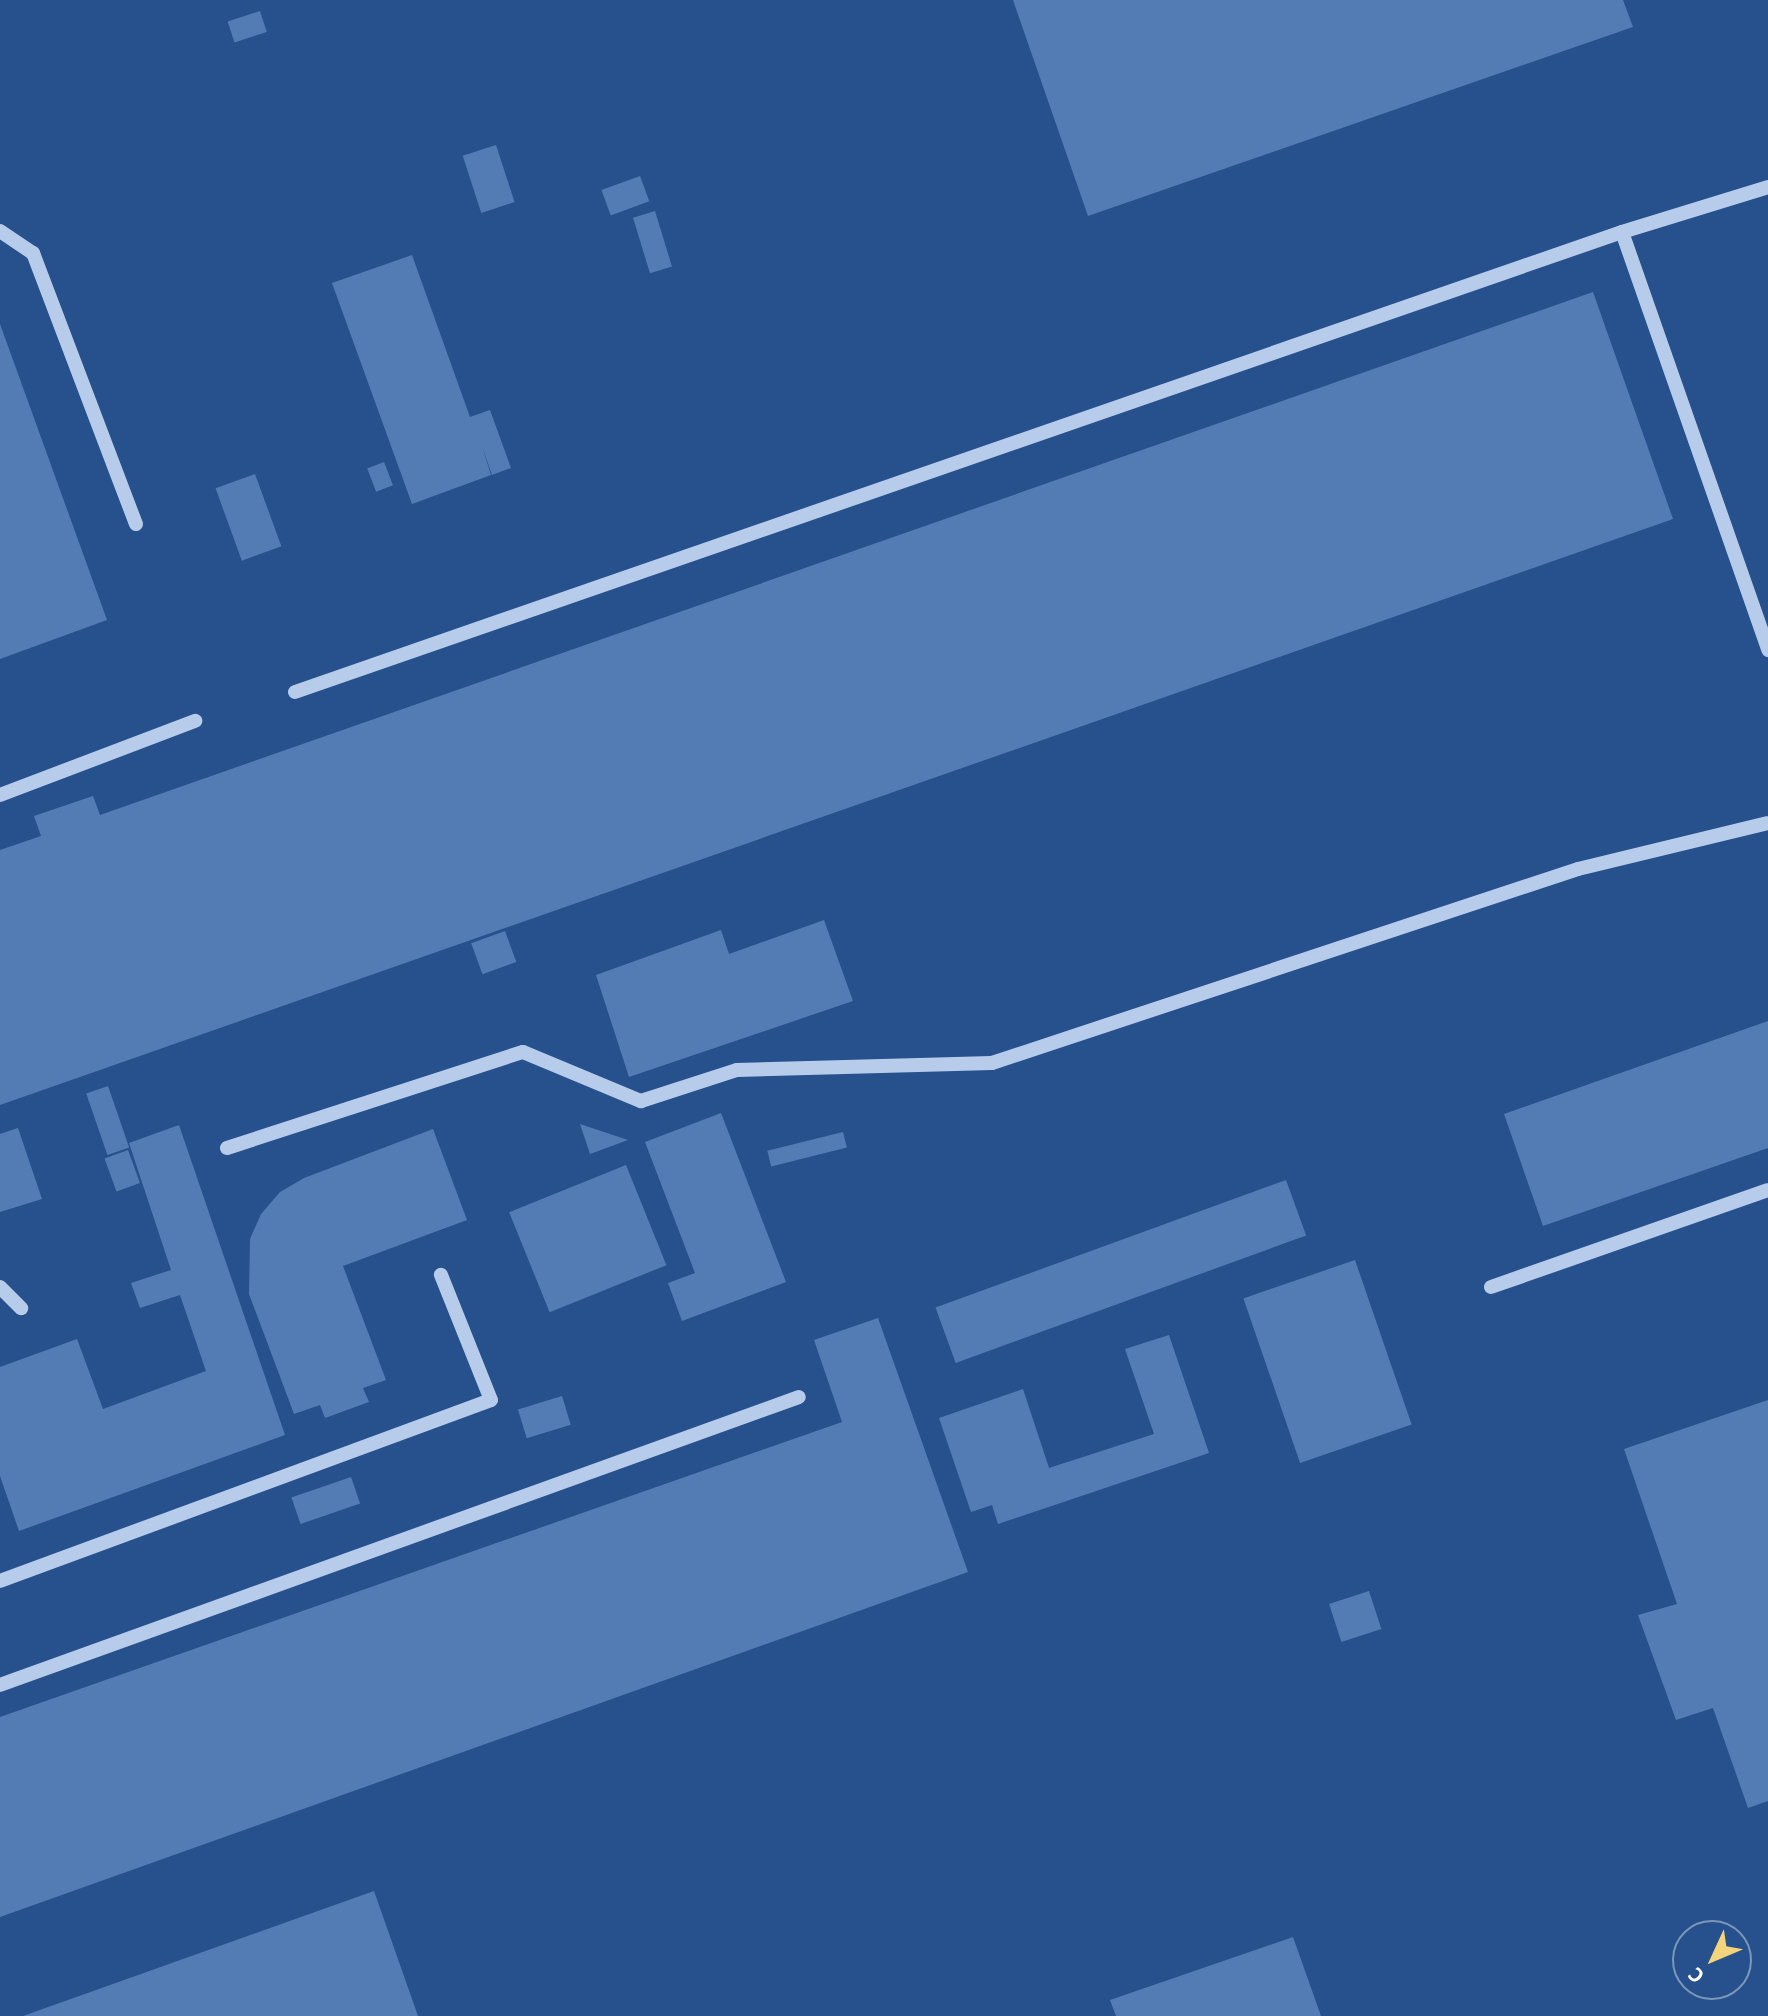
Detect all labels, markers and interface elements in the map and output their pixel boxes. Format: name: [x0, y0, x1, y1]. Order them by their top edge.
north arrow: [1672, 1920, 1752, 2000]
text: С: [1684, 1963, 1708, 1987]

